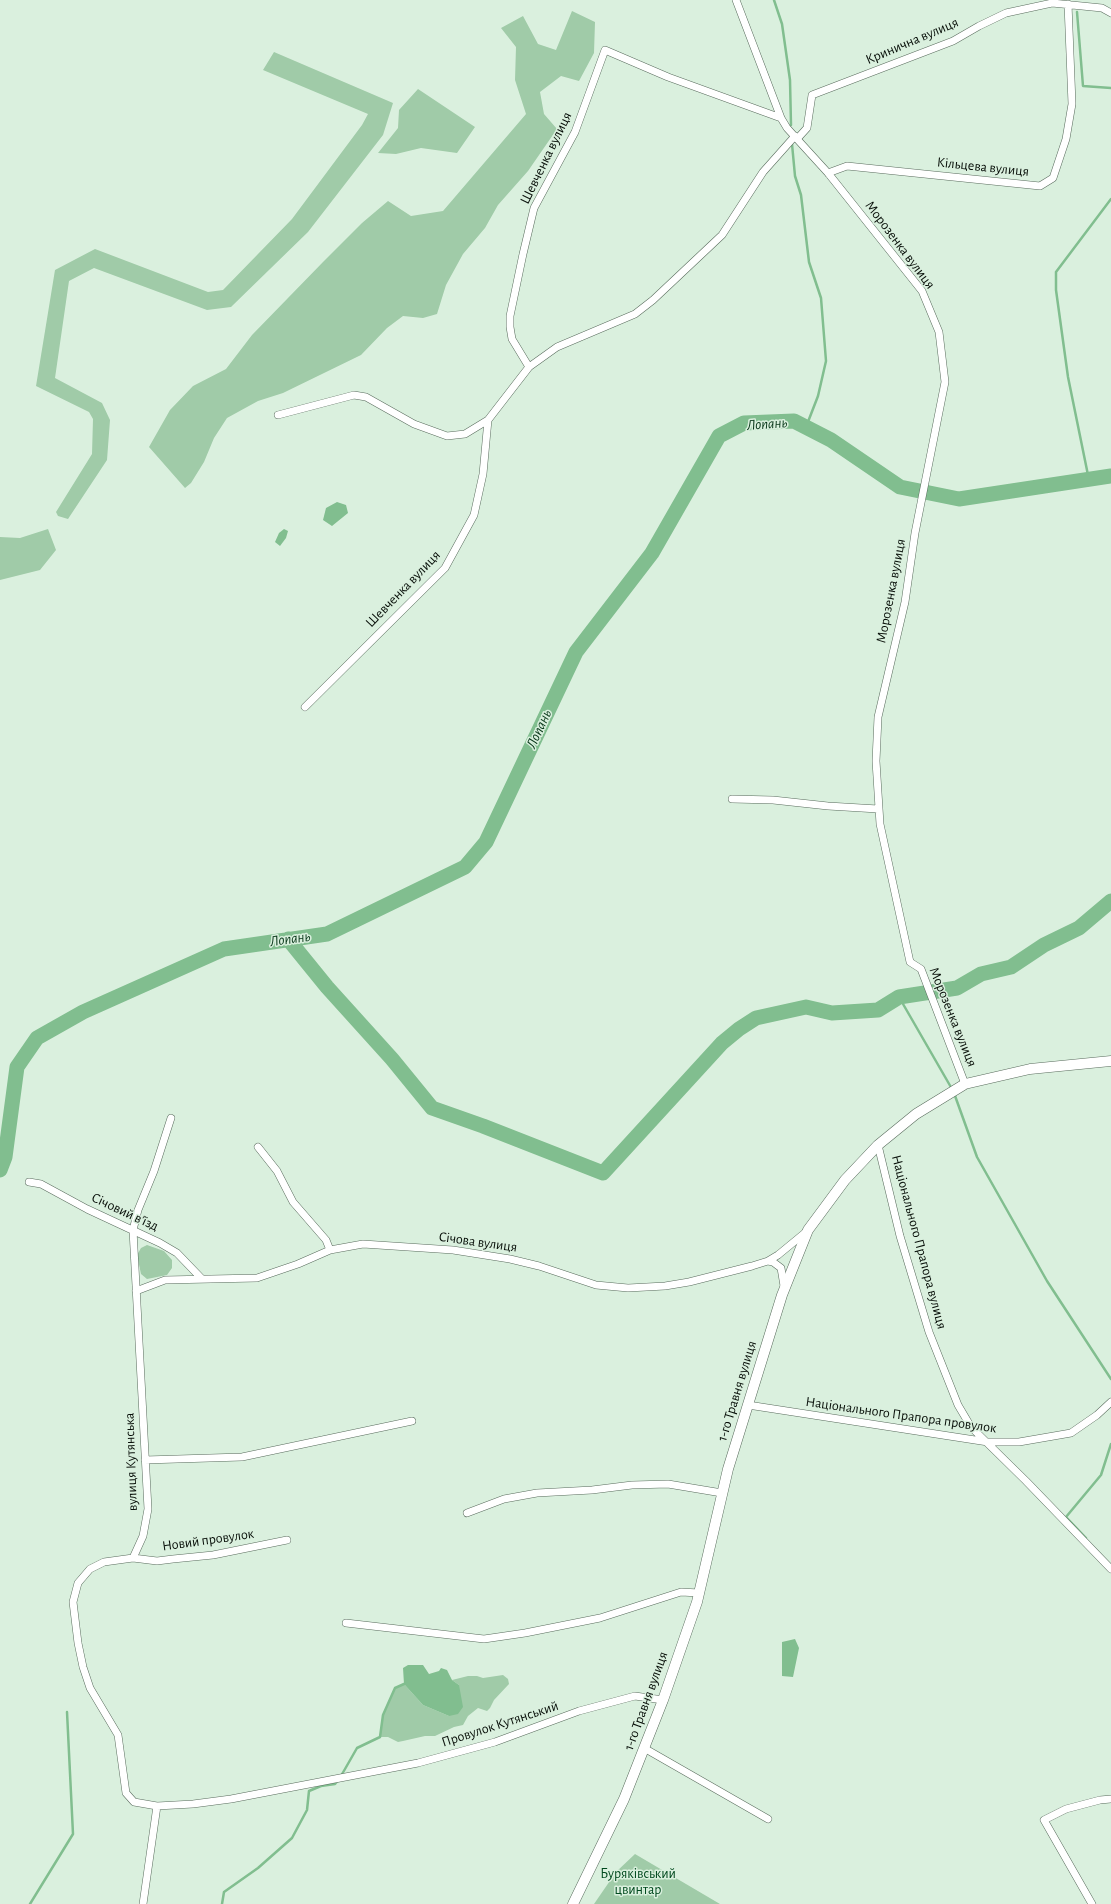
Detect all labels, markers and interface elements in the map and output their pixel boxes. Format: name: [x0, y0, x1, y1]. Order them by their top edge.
street label: Кринична вулиця: [863, 14, 961, 68]
street label: Шевченка вулиця: [516, 109, 576, 207]
street label: Кільцева вулиця: [936, 154, 1030, 180]
street label: Морозенка вулиця: [861, 198, 939, 292]
water label: Лопань: [746, 414, 788, 434]
street label: Морозенка вулиця: [873, 537, 909, 645]
street label: Шевченка вулиця: [362, 547, 444, 631]
water label: Лопань: [522, 707, 556, 751]
water label: Лопань: [269, 927, 311, 951]
street label: Морозенка вулиця: [925, 965, 981, 1069]
street label: Національного Прапора вулиця: [888, 1153, 950, 1331]
street label: Січовий в’їзд: [89, 1189, 161, 1235]
street label: Січова вулиця: [438, 1228, 518, 1256]
street label: 1-го Травня вулиця: [714, 1339, 760, 1443]
street label: Національного Прапора провулок: [804, 1393, 998, 1437]
street label: вулиця Кутянська: [121, 1412, 141, 1512]
street label: Новий провулок: [161, 1525, 255, 1555]
street label: 1-го Травня вулиця: [620, 1649, 672, 1753]
street label: Провулок Кутянський: [439, 1697, 561, 1751]
park label: Буряківський цвинтар: [600, 1866, 676, 1898]

